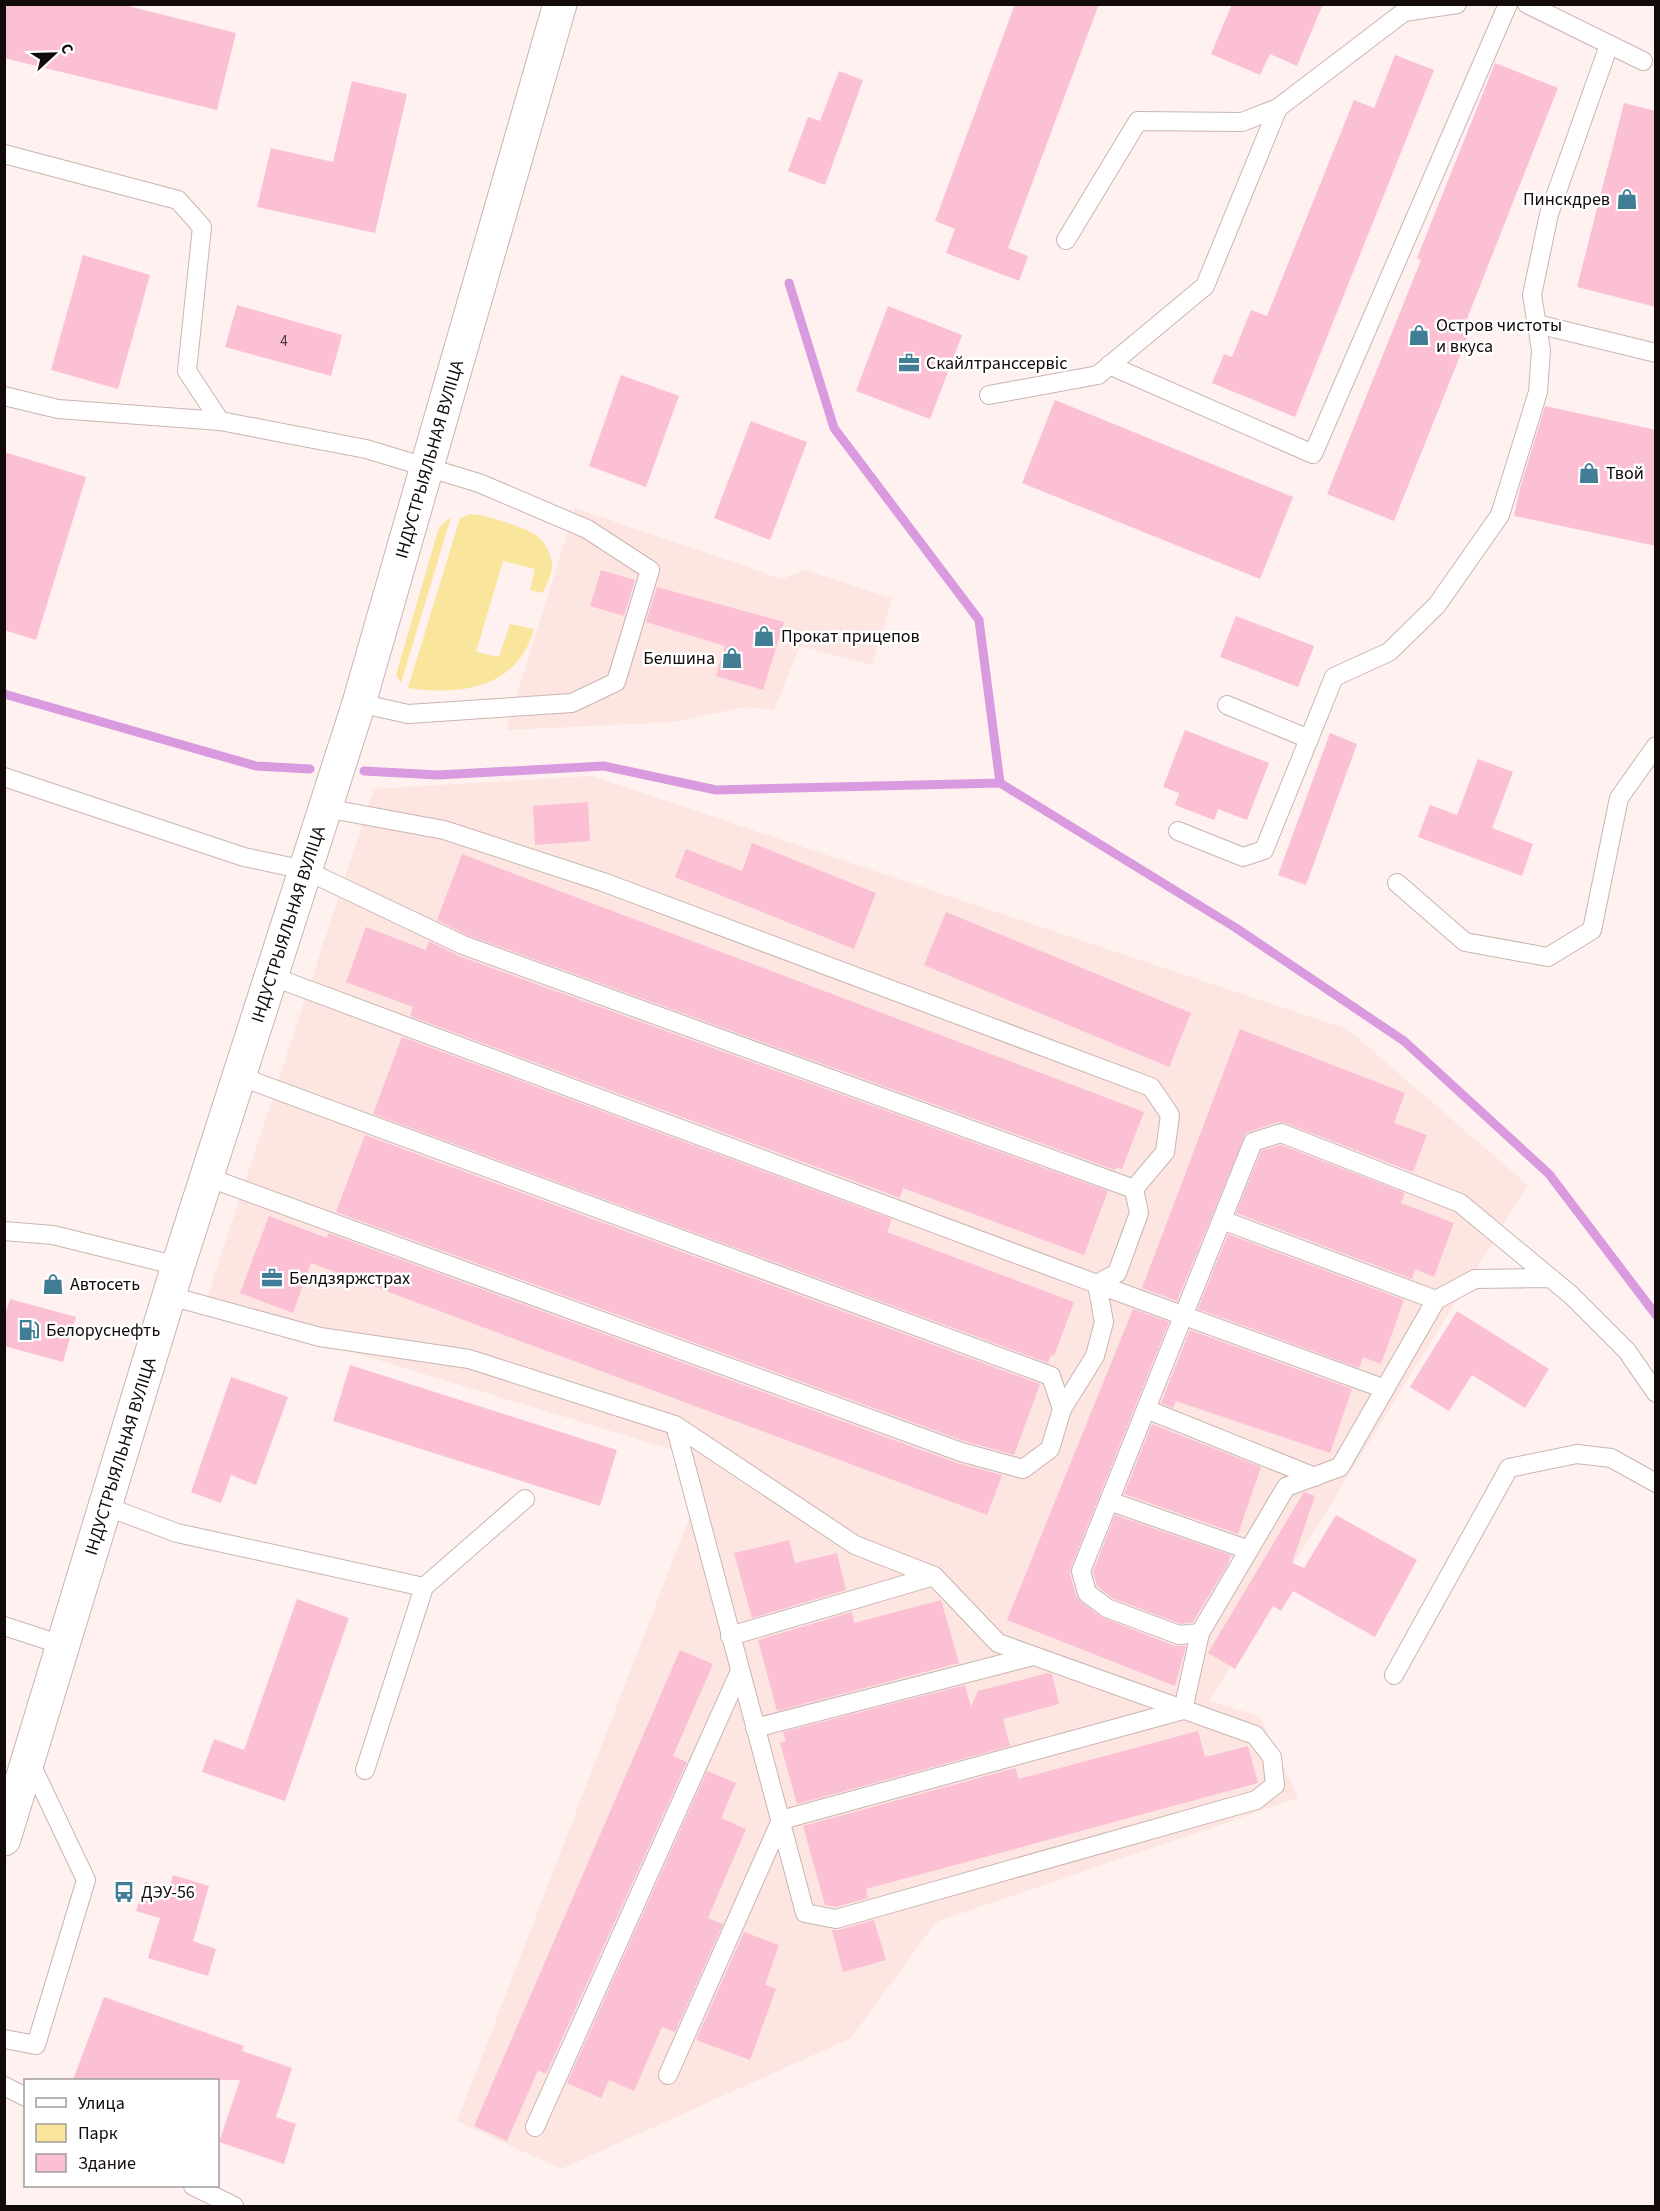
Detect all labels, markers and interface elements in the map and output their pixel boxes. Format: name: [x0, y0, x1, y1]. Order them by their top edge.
north arrow: [24, 24, 84, 84]
text: С: [55, 40, 79, 57]
place label: Пинскдрев: [1523, 187, 1610, 212]
shop icon: Пинскдрев: [1615, 187, 1639, 211]
place label: Остров чистоты и вкуса: [1436, 313, 1562, 359]
shop icon: Остров чистоты и вкуса: [1407, 323, 1431, 347]
house number: 4: [280, 331, 288, 352]
office icon: Скайлтранссервіс: [897, 351, 921, 375]
place label: Скайлтранссервіс: [926, 351, 1067, 376]
street label: ІНДУСТРЫЯЛЬНАЯ ВУЛІЦА: [389, 357, 470, 561]
shop icon: Твой: [1577, 461, 1601, 485]
place label: Твой: [1606, 461, 1644, 486]
shop icon: Прокат прицепов: [752, 624, 776, 648]
place label: Прокат прицепов: [781, 624, 920, 649]
place label: Белшина: [643, 646, 715, 671]
shop icon: Белшина: [720, 646, 744, 670]
street label: ІНДУСТРЫЯЛЬНАЯ ВУЛІЦА: [245, 822, 332, 1026]
office icon: Белдзяржстрах: [260, 1266, 284, 1290]
place label: Белдзяржстрах: [289, 1266, 410, 1291]
shop icon: Автосеть: [41, 1272, 65, 1296]
place label: Автосеть: [70, 1272, 140, 1297]
fuel station icon: Белоруснефть: [17, 1318, 41, 1342]
place label: Белоруснефть: [46, 1318, 160, 1343]
street label: ІНДУСТРЫЯЛЬНАЯ ВУЛІЦА: [79, 1354, 163, 1558]
bus stop icon: ДЭУ-56: [112, 1880, 136, 1904]
place label: ДЭУ-56: [141, 1880, 195, 1905]
legend: [24, 2079, 219, 2187]
text: Улица: [78, 2091, 125, 2116]
text: Парк: [78, 2121, 118, 2146]
text: Здание: [78, 2151, 136, 2176]

